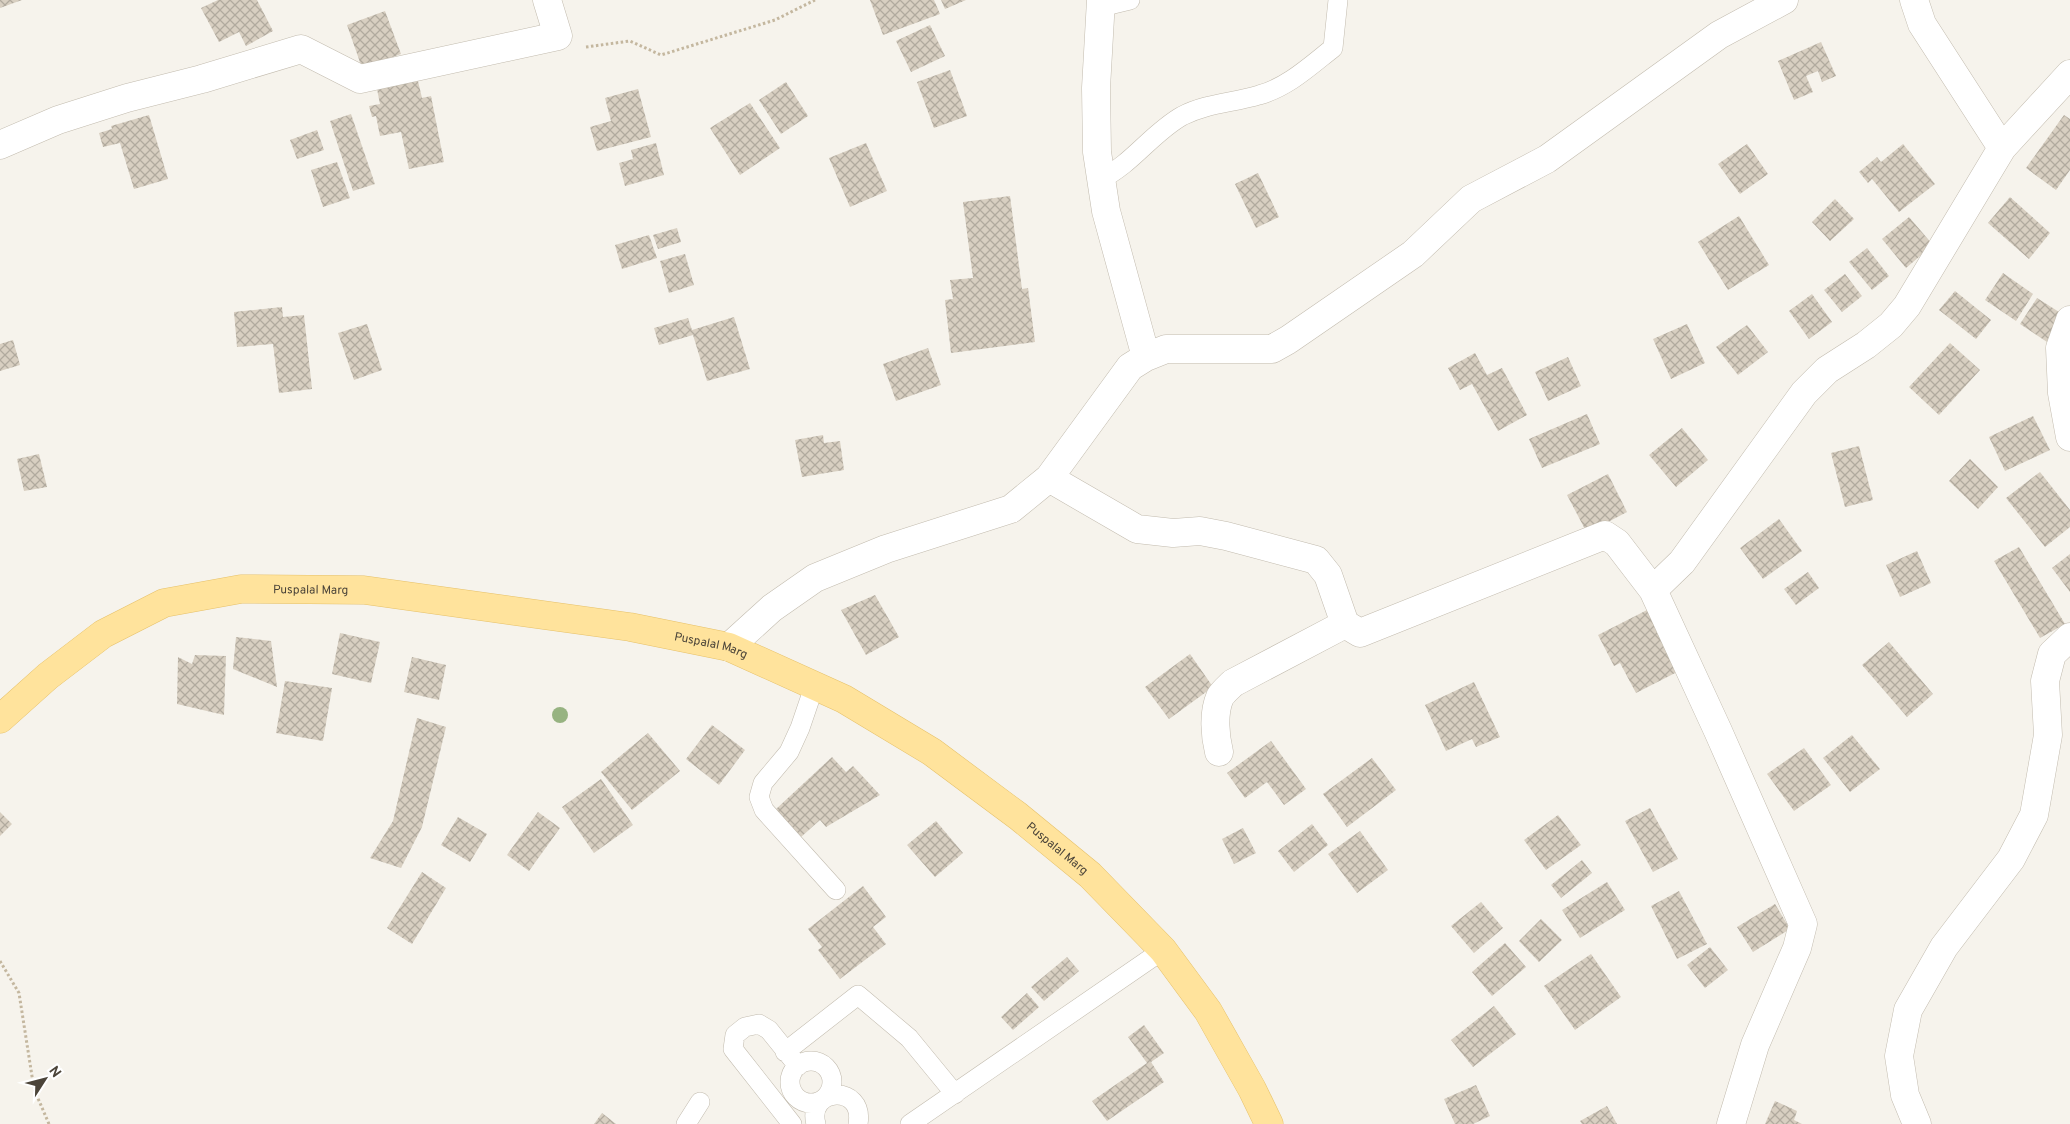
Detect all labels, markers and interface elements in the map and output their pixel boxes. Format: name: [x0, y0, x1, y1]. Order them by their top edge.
street label: Puspalal Marg: [273, 582, 348, 599]
street label: Puspalal Marg: [673, 629, 750, 663]
street label: Puspalal Marg: [1023, 819, 1091, 879]
north arrow: [20, 1054, 70, 1104]
text: N: [44, 1063, 64, 1081]

